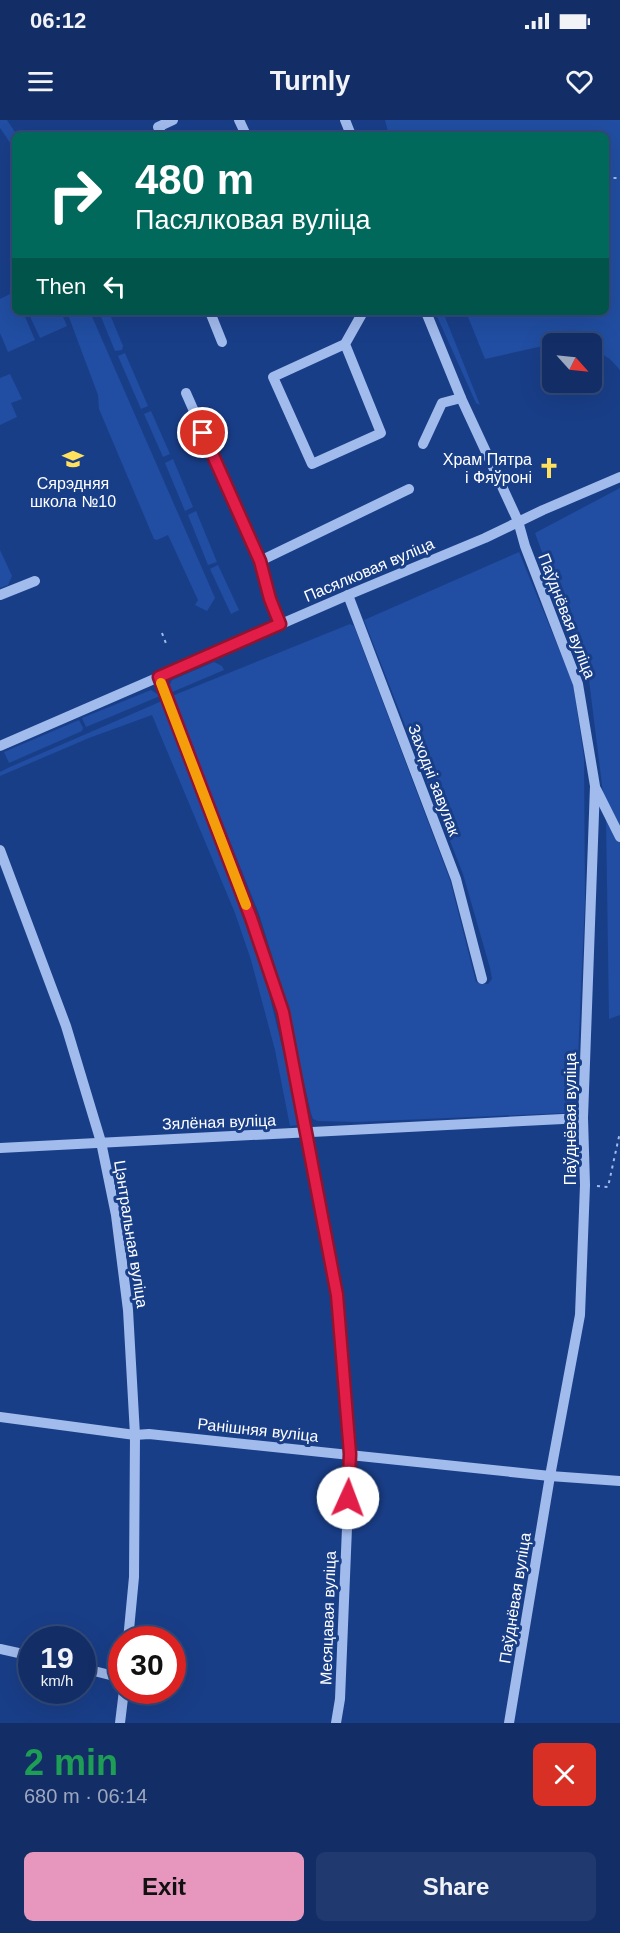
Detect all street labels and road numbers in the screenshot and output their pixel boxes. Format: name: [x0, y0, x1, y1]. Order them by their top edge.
street label: Пасялковая вуліца: [301, 535, 437, 605]
street label: Паўднёвая вуліца: [535, 551, 599, 681]
street label: Заходні завулак: [405, 722, 464, 839]
street label: Паўднёвая вуліца: [562, 1053, 579, 1185]
street label: Зялёная вуліца: [162, 1112, 276, 1132]
street label: Цэнтральная вуліца: [111, 1159, 151, 1309]
street label: Ранішняя вуліца: [197, 1415, 319, 1445]
street label: Паўднёвая вуліца: [496, 1531, 534, 1665]
street label: Месяцавая вуліца: [317, 1551, 339, 1685]

